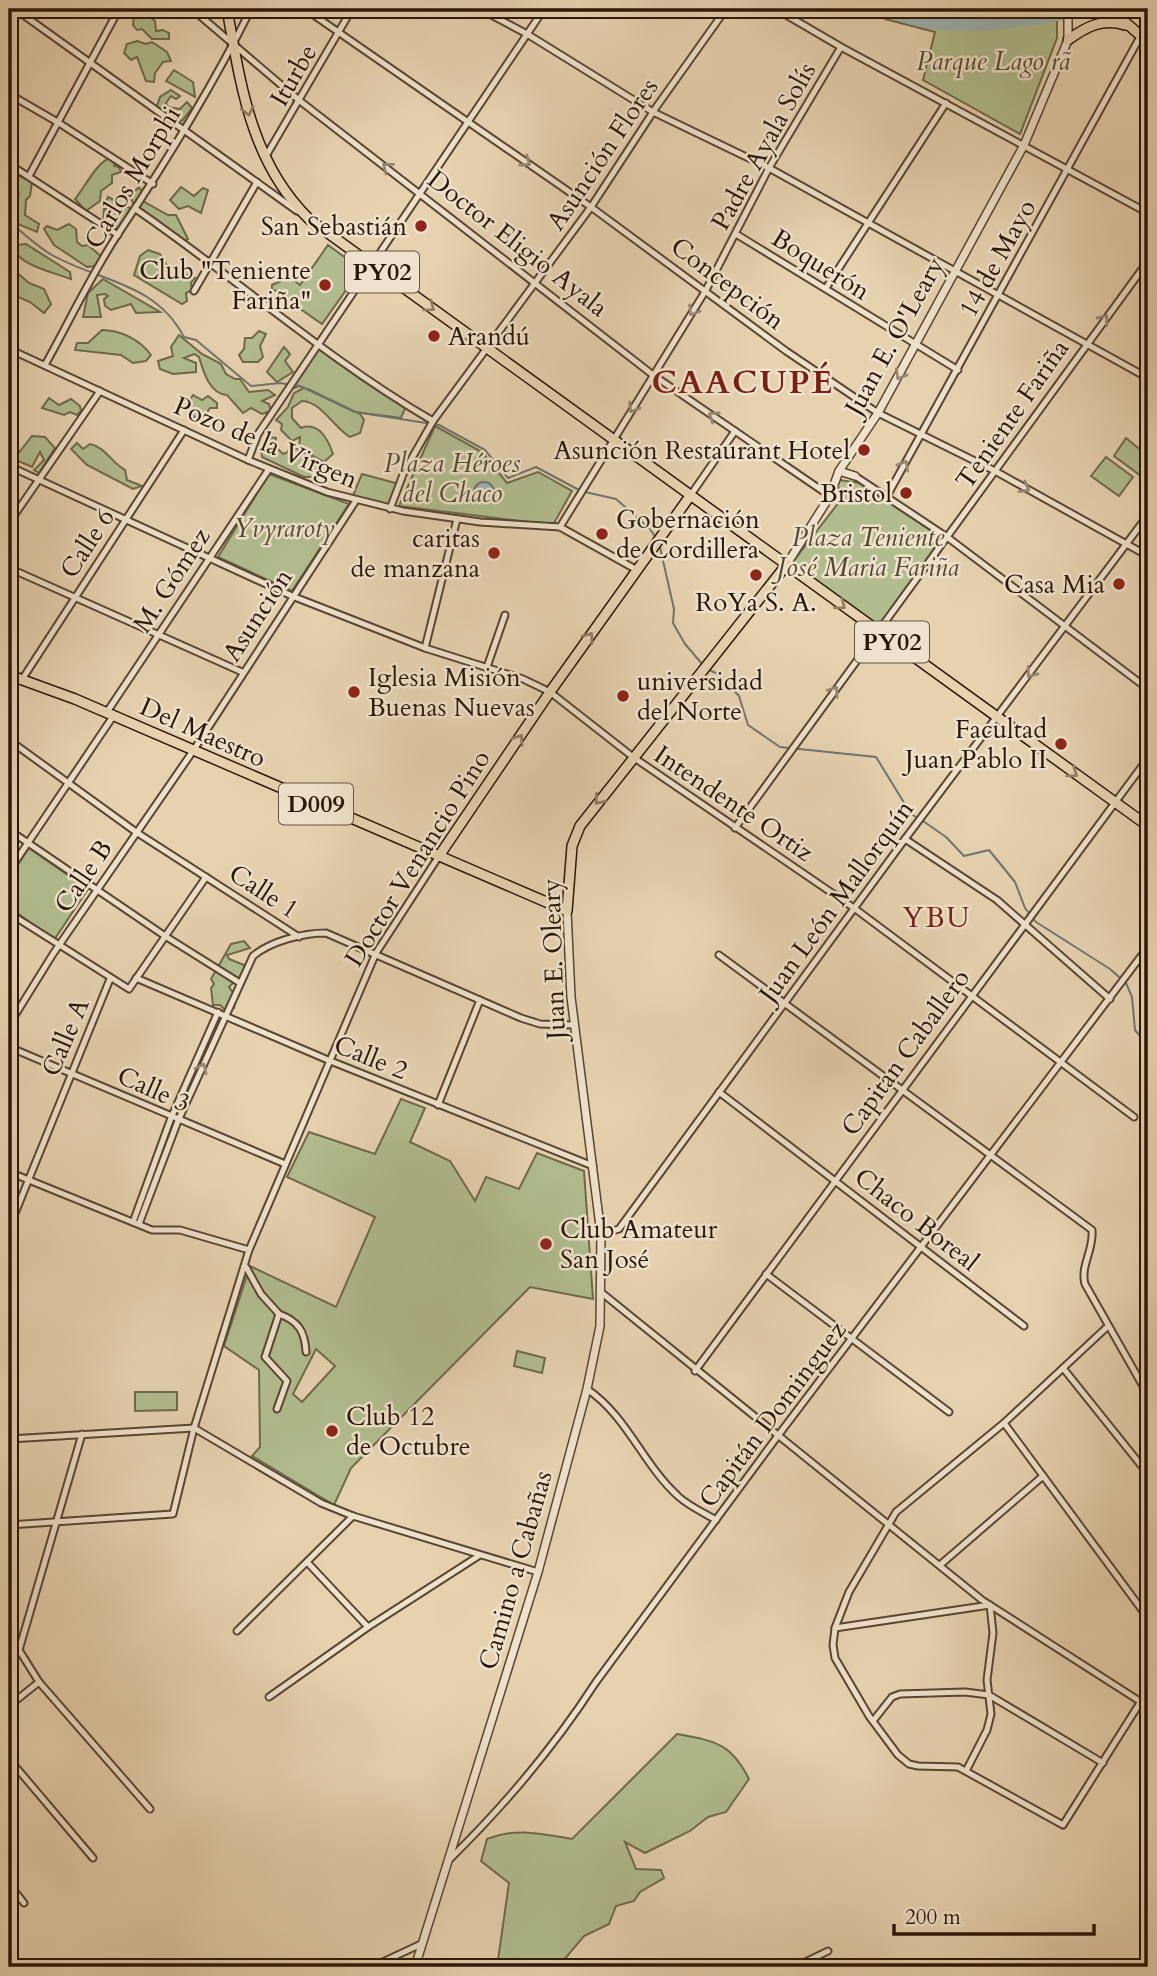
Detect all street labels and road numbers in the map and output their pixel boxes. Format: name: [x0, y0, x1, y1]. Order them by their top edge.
street label: Iturbe: [262, 38, 325, 113]
street label: Padre Ayala Solís: [703, 56, 824, 236]
street label: Asunción Flores: [539, 71, 666, 237]
street label: Carlos Morphi: [76, 99, 189, 255]
street label: Doctor Eligio Ayala: [420, 162, 615, 325]
street label: 14 de Mayo: [951, 193, 1044, 323]
street label: Boquerón: [765, 220, 877, 309]
street label: Concepción: [664, 229, 792, 338]
road number: PY02: [345, 251, 419, 292]
street label: Juan E. O'Leary: [835, 251, 953, 425]
street label: Teniente Fariña: [948, 332, 1077, 496]
street label: Pozo de la Virgen: [168, 388, 363, 497]
street label: Calle 6: [52, 502, 123, 585]
street label: M. Gómez: [125, 521, 218, 639]
street label: Asunción: [214, 562, 301, 669]
road number: PY02: [855, 622, 929, 662]
street label: Del Maestro: [134, 689, 271, 776]
street label: Intendente Ortiz: [647, 737, 820, 870]
street label: Doctor Venancio Pino: [337, 743, 498, 973]
road number: D009: [279, 784, 353, 824]
street label: Juan León Mallorquín: [749, 793, 922, 1013]
street label: Calle B: [46, 833, 121, 920]
street label: Calle 1: [222, 856, 305, 927]
street label: Juan E. Oleary: [533, 878, 574, 1044]
street label: Capitan Caballero: [833, 962, 978, 1143]
street label: Calle A: [33, 992, 98, 1082]
street label: Calle 2: [329, 1027, 413, 1088]
street label: Calle 3: [112, 1058, 196, 1121]
street label: Chaco Boreal: [847, 1160, 987, 1279]
street label: Capitán Dominguez: [691, 1314, 854, 1515]
street label: Camino a Cabañas: [470, 1467, 561, 1674]

